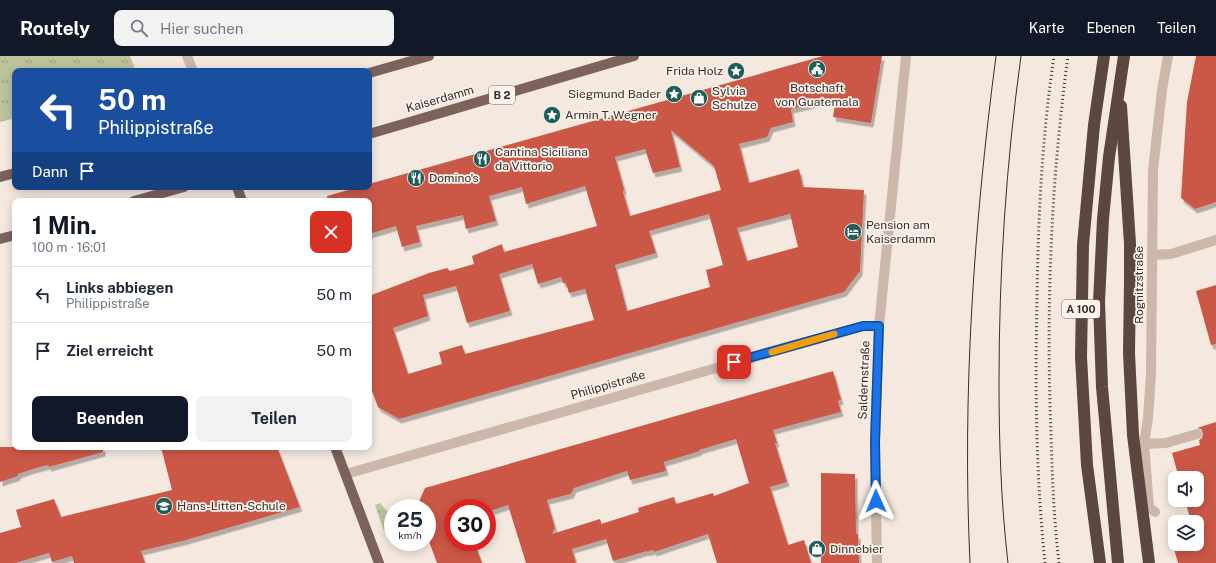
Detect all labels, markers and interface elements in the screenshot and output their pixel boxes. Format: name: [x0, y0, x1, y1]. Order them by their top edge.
search box: [114, 10, 394, 46]
text: Routely: [20, 17, 90, 39]
icon: search: [128, 17, 150, 39]
text: Hier suchen: [160, 20, 243, 37]
text: Karte: [1029, 20, 1064, 36]
text: Ebenen: [1086, 20, 1135, 36]
text: Teilen: [1157, 20, 1196, 36]
public building icon: Botschaft von Guatemala: [807, 59, 827, 79]
place icon: Frida Holz: [726, 61, 746, 81]
place label: Frida Holz: [666, 64, 723, 78]
place label: Botschaft von Guatemala: [775, 81, 859, 109]
text: 50 m: [98, 83, 166, 116]
street label: Kaiserdamm: [405, 83, 475, 115]
icon: left: [32, 84, 84, 136]
place icon: Siegmund Bader: [664, 84, 684, 104]
place label: Sylvia Schulze: [712, 84, 757, 112]
road number: B 2: [489, 86, 515, 104]
place label: Siegmund Bader: [568, 87, 661, 101]
shop icon: Sylvia Schulze: [689, 88, 709, 108]
place icon: Armin T. Wegner: [542, 105, 562, 125]
place label: Armin T. Wegner: [565, 108, 657, 122]
text: Philippistraße: [98, 117, 214, 138]
place label: Cantina Siciliana da Vittorio: [495, 145, 588, 173]
restaurant icon: Cantina Siciliana da Vittorio: [472, 149, 492, 169]
icon: arrive: [76, 160, 98, 182]
text: Dann: [32, 163, 68, 180]
restaurant icon: Domino's: [406, 168, 426, 188]
place label: Domino's: [429, 171, 479, 185]
text: 1 Min.: [32, 211, 97, 239]
button: close: [310, 211, 352, 253]
place label: Pension am Kaiserdamm: [866, 218, 936, 246]
hotel icon: Pension am Kaiserdamm: [843, 222, 863, 242]
text: 100 m · 16:01: [32, 240, 106, 255]
street label: Rognitzstraße: [1132, 246, 1146, 324]
text: Links abbiegen: [66, 279, 173, 296]
icon: left: [32, 284, 54, 306]
text: 50 m: [317, 286, 352, 303]
text: Philippistraße: [66, 296, 150, 311]
road number: A 100: [1062, 300, 1100, 318]
icon: arrive: [32, 340, 54, 362]
street label: Saldernstraße: [856, 340, 872, 420]
text: Ziel erreicht: [66, 342, 153, 359]
text: 50 m: [317, 342, 352, 359]
pin: [717, 345, 751, 379]
icon: arrive: [723, 351, 745, 373]
street label: Philippistraße: [569, 368, 647, 402]
button: Beenden: [32, 396, 188, 442]
button: Teilen: [196, 396, 352, 442]
map controls: [1168, 471, 1204, 551]
button: sound: [1168, 471, 1204, 507]
position arrow: [855, 480, 897, 522]
school or university icon: Hans-Litten-Schule: [154, 496, 174, 516]
place label: Hans-Litten-Schule: [177, 499, 286, 513]
speed limit sign: 30: [444, 499, 496, 551]
text: 25: [397, 508, 423, 532]
button: layers: [1168, 515, 1204, 551]
text: km/h: [398, 529, 422, 541]
shop icon: Dinnebier: [807, 539, 827, 559]
place label: Dinnebier: [830, 542, 884, 556]

